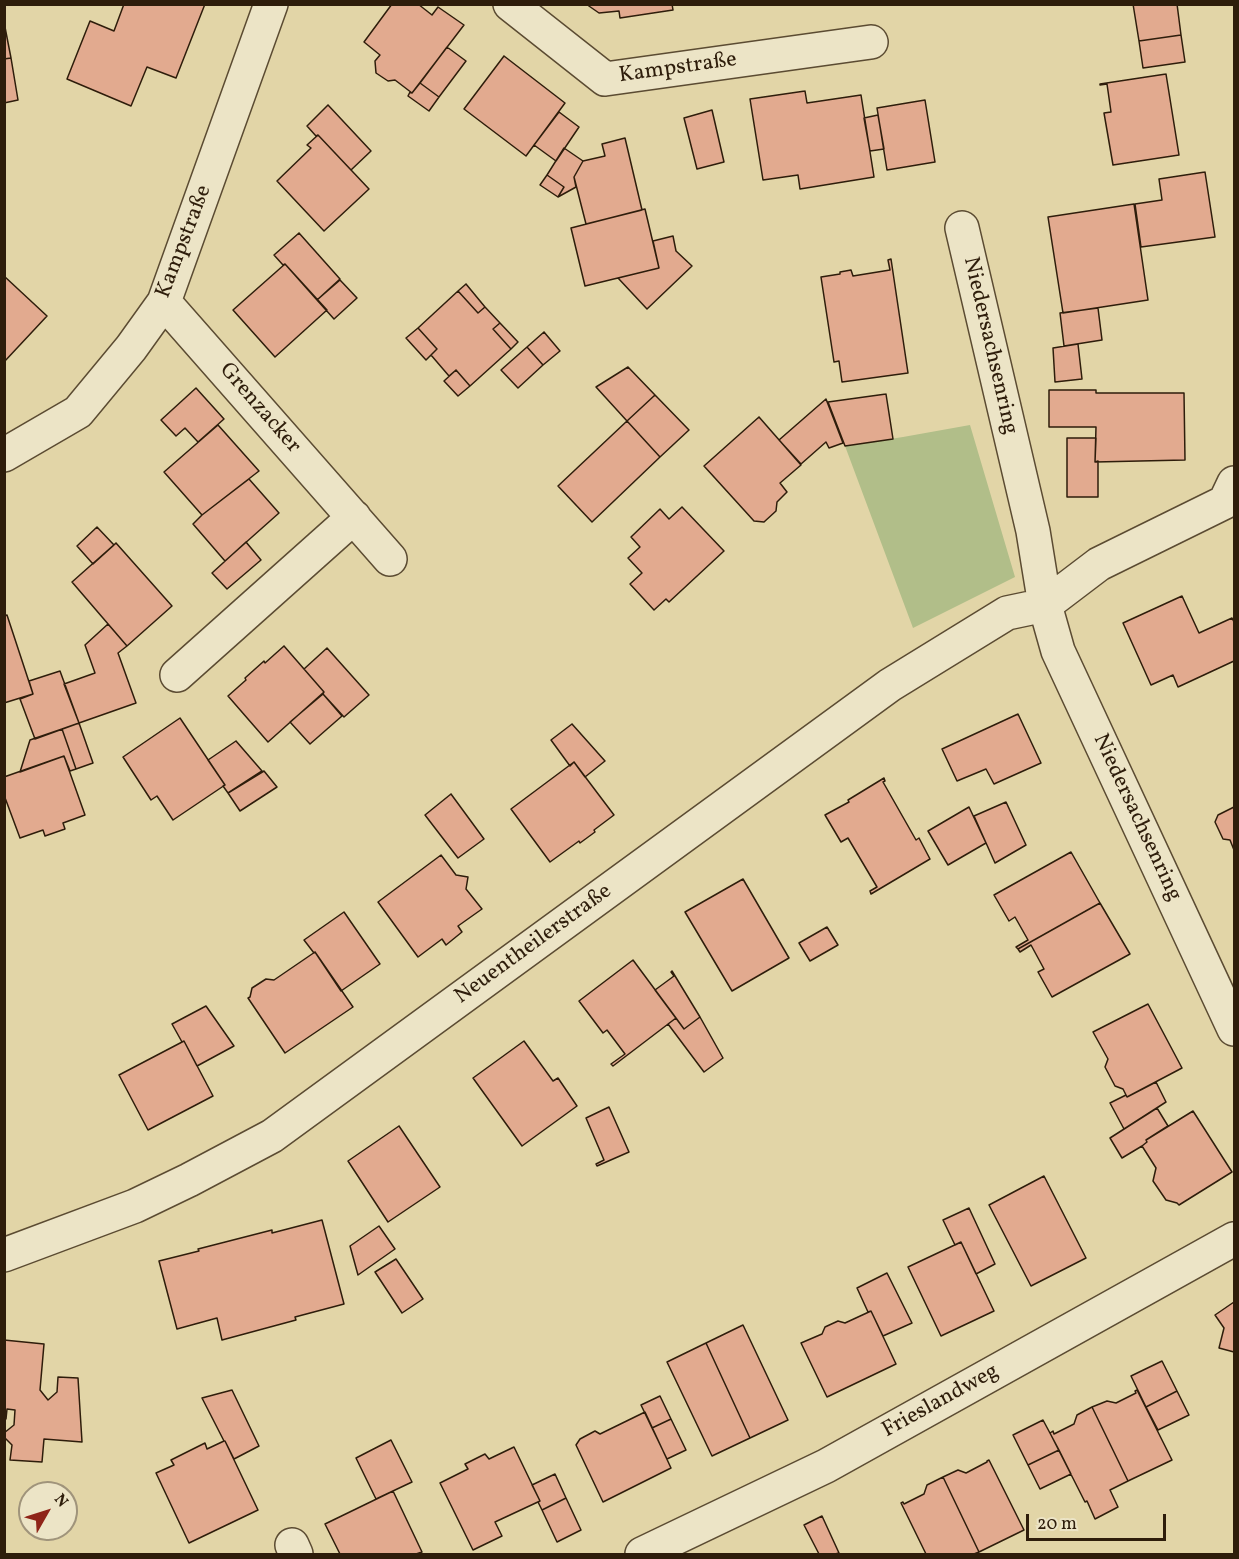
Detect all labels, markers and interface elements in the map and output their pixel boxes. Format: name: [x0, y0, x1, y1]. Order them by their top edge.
street label: Kampstraße: [617, 48, 739, 90]
street label: Kampstraße: [151, 182, 219, 302]
street label: Niedersachsenring: [956, 255, 1022, 437]
street label: Grenzacker: [212, 358, 306, 460]
street label: Niedersachsenring: [1086, 730, 1186, 906]
street label: Neuentheilerstraße: [450, 879, 618, 1011]
street label: Frieslandweg: [878, 1359, 1004, 1445]
north arrow: [18, 1481, 78, 1541]
text: N: [48, 1489, 73, 1512]
scale bar: [1029, 1502, 1168, 1540]
text: 20 m: [1037, 1512, 1077, 1537]

